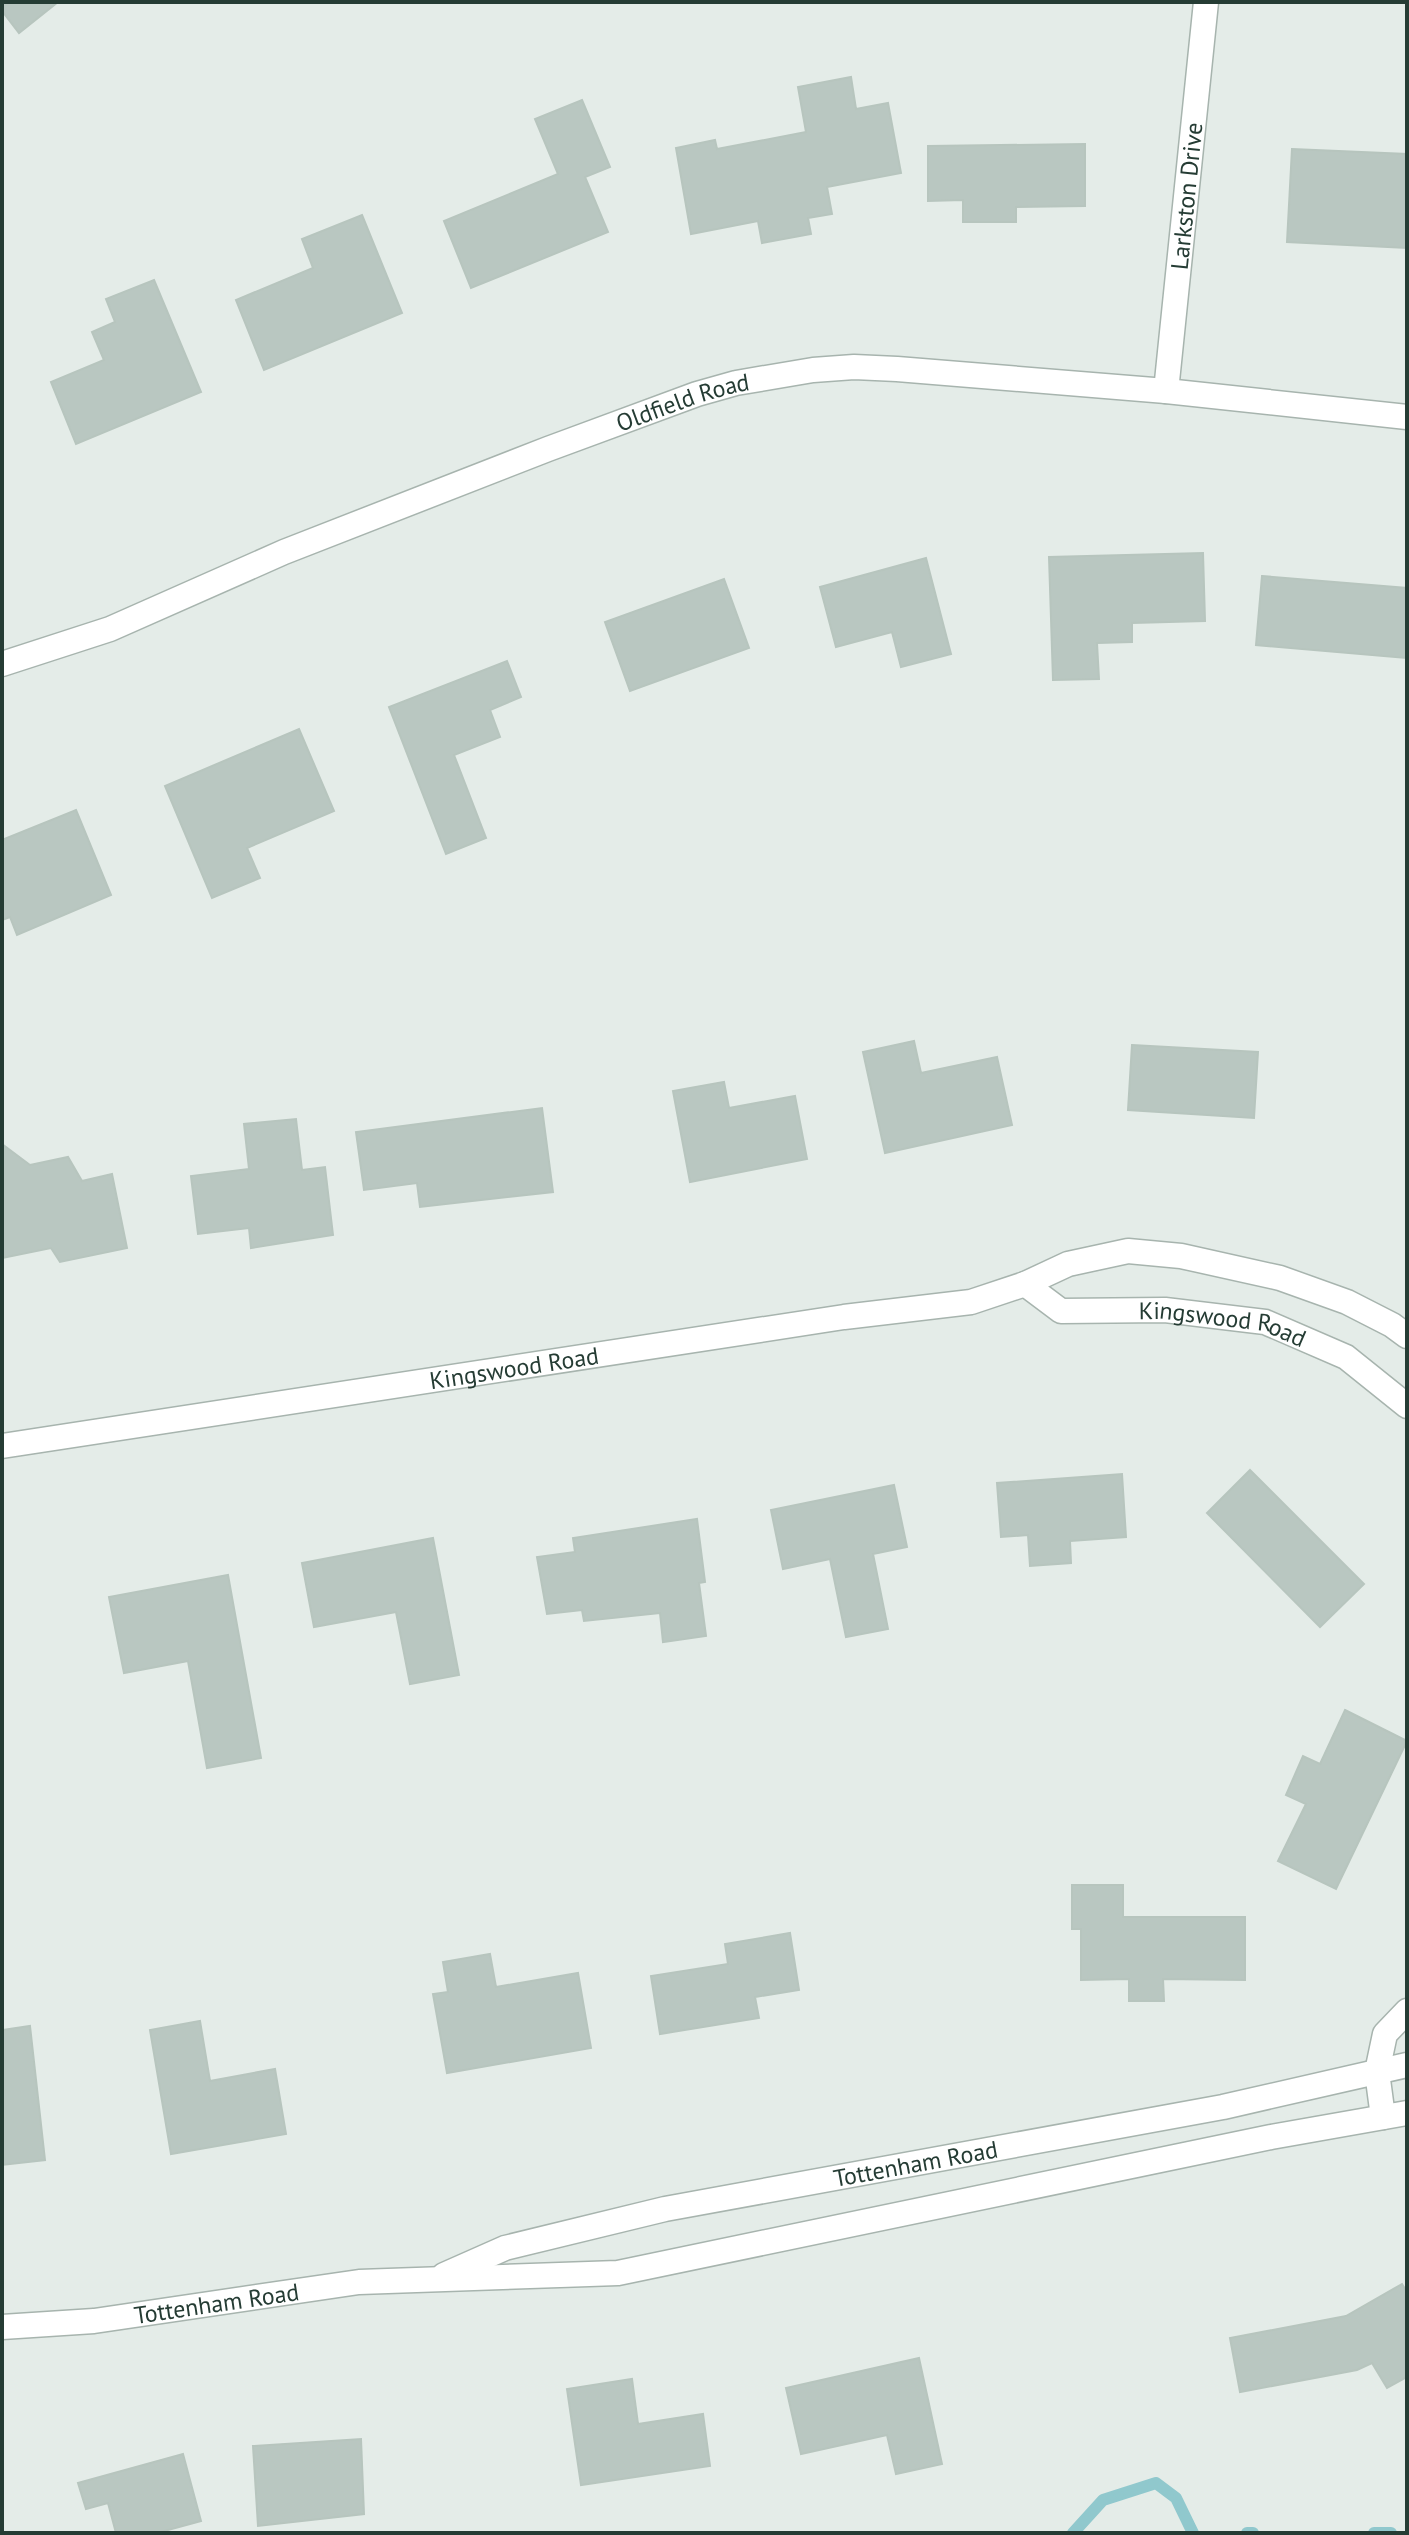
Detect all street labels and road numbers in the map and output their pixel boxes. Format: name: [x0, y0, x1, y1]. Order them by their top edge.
street label: Larkston Drive: [1163, 121, 1209, 271]
street label: Oldfield Road: [612, 366, 751, 438]
street label: Kingswood Road: [1139, 1294, 1311, 1354]
street label: Kingswood Road: [427, 1339, 601, 1396]
street label: Tottenham Road: [831, 2133, 1000, 2193]
street label: Tottenham Road: [132, 2276, 301, 2330]

